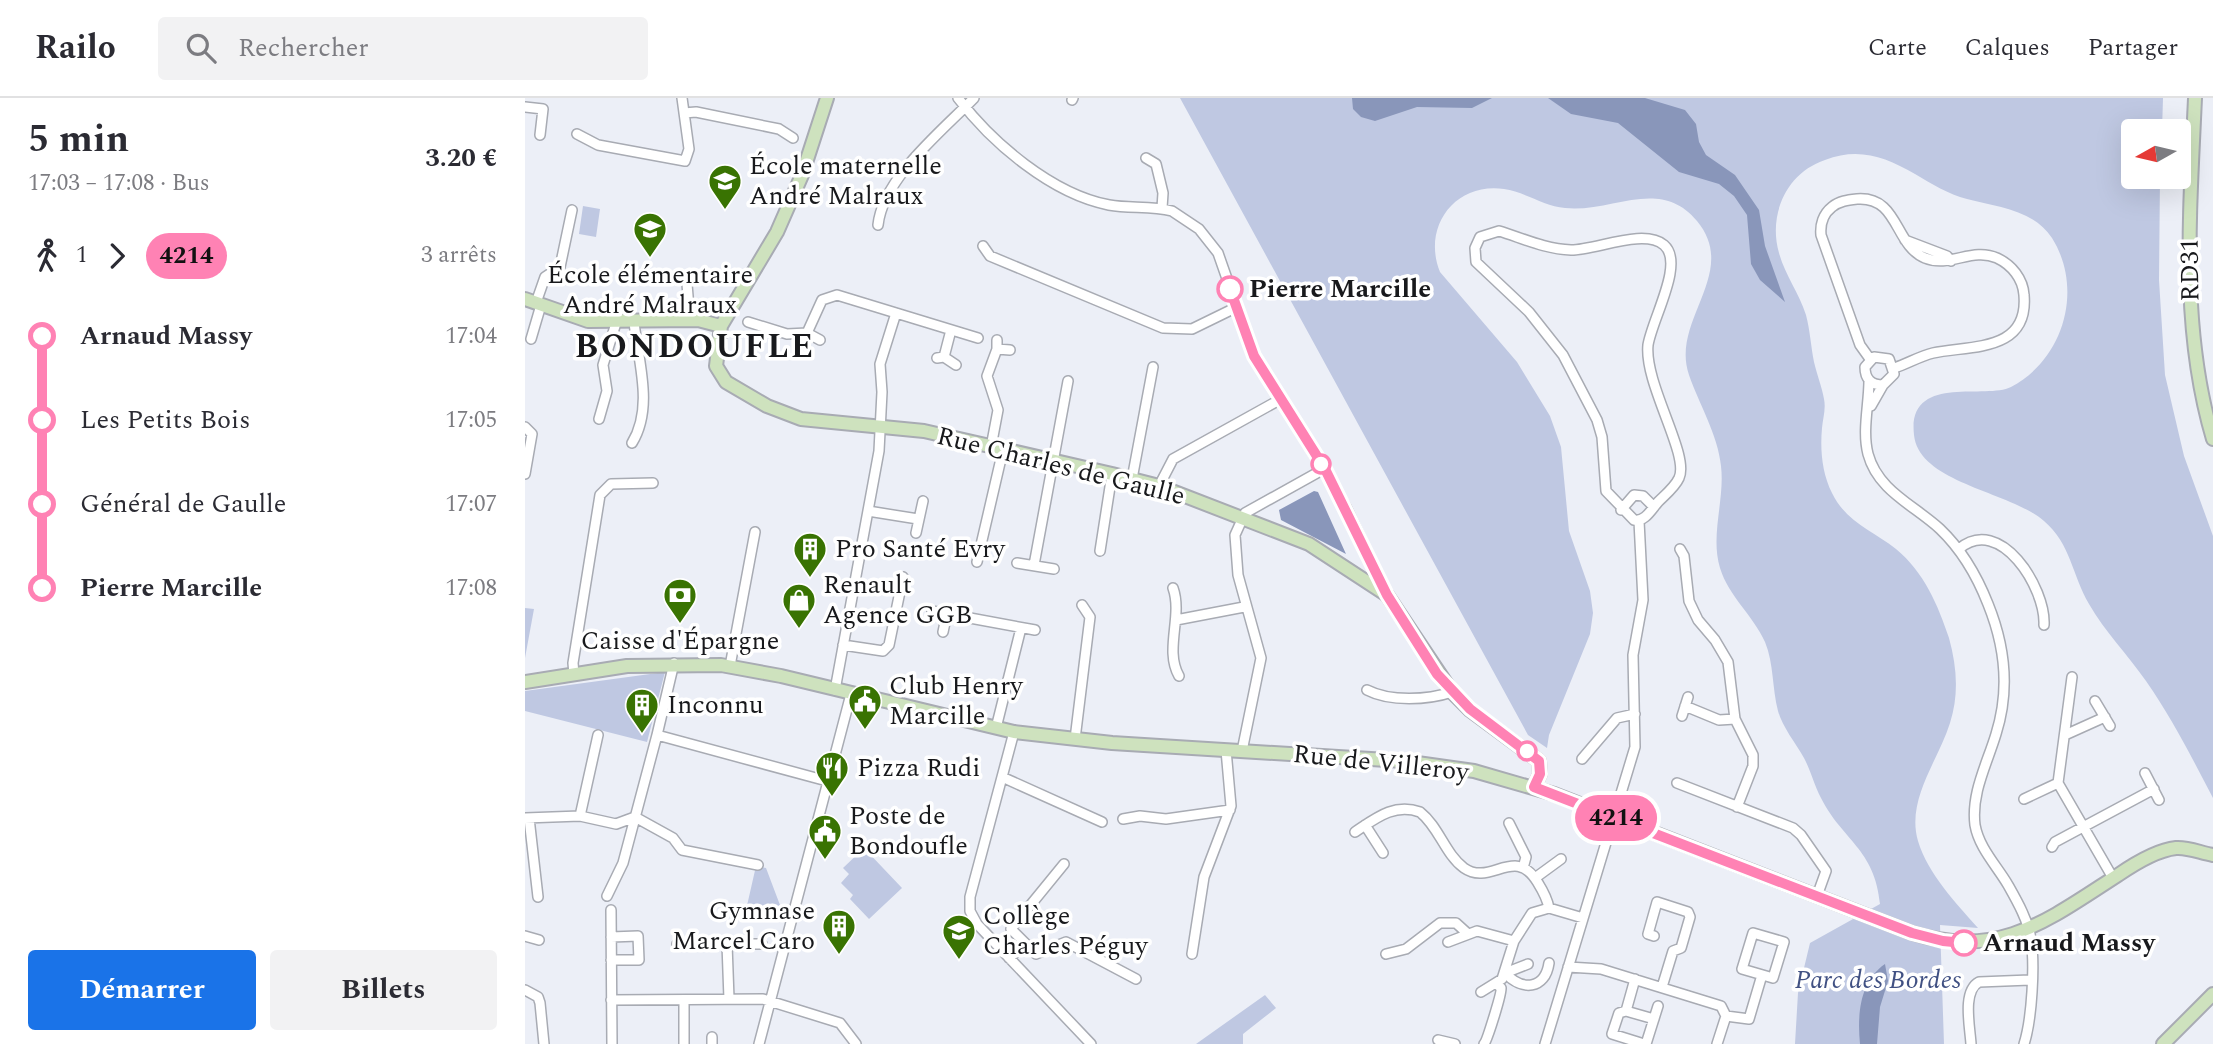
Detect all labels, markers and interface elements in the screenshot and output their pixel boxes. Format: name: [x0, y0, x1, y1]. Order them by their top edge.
search box: [158, 17, 648, 80]
text: Railo: [35, 23, 116, 73]
text: Rechercher: [238, 28, 369, 68]
icon: search: [182, 29, 220, 67]
text: Carte: [1868, 30, 1927, 66]
text: Calques: [1965, 30, 2050, 66]
text: Partager: [2088, 30, 2178, 66]
text: 5 min: [28, 111, 129, 169]
north arrow: [2121, 119, 2191, 189]
map controls: [2121, 119, 2191, 189]
text: 3.20 €: [425, 138, 497, 178]
place label: École maternelle André Malraux: [749, 146, 942, 216]
school or university icon: École maternelle André Malraux: [706, 162, 744, 211]
text: 17:03 – 17:08 · Bus: [28, 166, 210, 201]
school or university icon: École élémentaire André Malraux: [631, 210, 669, 259]
icon: walk: [28, 237, 66, 275]
icon: forward: [98, 237, 136, 275]
text: 1: [76, 238, 88, 273]
text: 4214: [160, 238, 213, 274]
text: 3 arrêts: [421, 238, 497, 273]
street label: RD31: [2169, 238, 2211, 302]
place label: École élémentaire André Malraux: [547, 255, 753, 325]
place label: Pierre Marcille: [1249, 269, 1431, 309]
marker: Pierre Marcille: [1217, 276, 1243, 302]
text: Arnaud Massy: [80, 316, 252, 356]
text: 17:04: [445, 319, 497, 354]
district label: BONDOUFLE: [575, 322, 815, 372]
text: Les Petits Bois: [80, 400, 250, 440]
text: 17:05: [445, 403, 497, 438]
street label: Rue Charles de Gaulle: [933, 416, 1189, 516]
unlabelled marker: [1311, 454, 1331, 474]
text: Général de Gaulle: [80, 484, 286, 524]
text: 17:07: [445, 487, 497, 522]
place label: Pro Santé Evry: [835, 529, 1006, 569]
building icon: Pro Santé Evry: [791, 530, 829, 579]
place label: Renault Agence GGB: [823, 565, 972, 635]
text: Pierre Marcille: [80, 568, 262, 608]
text: 17:08: [445, 571, 497, 606]
bank icon: Caisse d'Épargne: [661, 576, 699, 625]
shop icon: Renault Agence GGB: [780, 581, 818, 630]
place label: Caisse d'Épargne: [581, 621, 779, 661]
place label: Club Henry Marcille: [889, 666, 1024, 736]
public building icon: Club Henry Marcille: [846, 682, 884, 731]
place label: Inconnu: [667, 685, 764, 725]
building icon: Inconnu: [623, 686, 661, 735]
street label: Rue de Villeroy: [1291, 734, 1472, 792]
unlabelled marker: [1517, 741, 1537, 761]
place label: Pizza Rudi: [857, 748, 980, 788]
restaurant icon: Pizza Rudi: [813, 749, 851, 798]
line badge: 4214: [1567, 795, 1665, 841]
place label: Poste de Bondoufle: [849, 796, 968, 866]
text: 4214: [1589, 800, 1643, 836]
public building icon: Poste de Bondoufle: [806, 812, 844, 861]
place label: Gymnase Marcel Caro: [672, 891, 815, 961]
place label: Collège Charles Péguy: [983, 896, 1149, 966]
building icon: Gymnase Marcel Caro: [820, 907, 858, 956]
school or university icon: Collège Charles Péguy: [940, 912, 978, 961]
place label: Arnaud Massy: [1983, 923, 2156, 963]
marker: Arnaud Massy: [1951, 930, 1977, 956]
button: Démarrer: [28, 950, 256, 1030]
button: Billets: [270, 950, 497, 1030]
park label: Parc des Bordes: [1795, 960, 1961, 1000]

